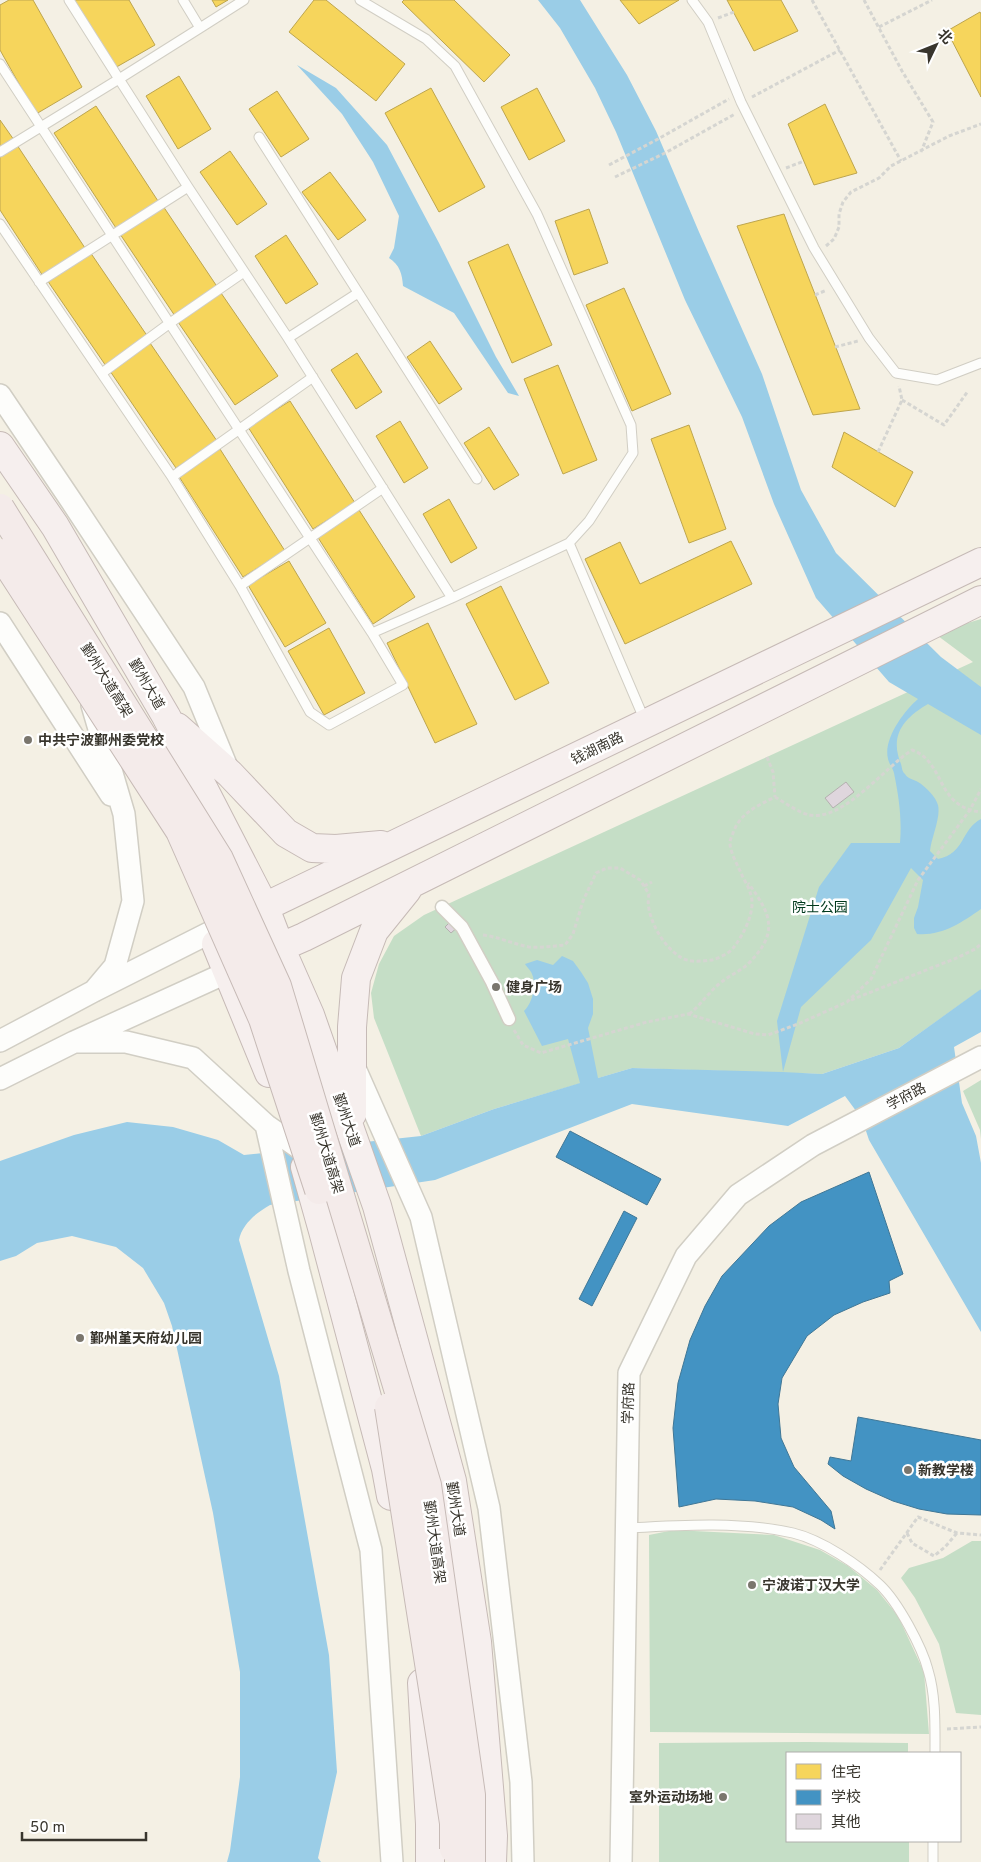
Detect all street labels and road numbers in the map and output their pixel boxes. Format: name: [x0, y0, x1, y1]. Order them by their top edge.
street label: 鄞州大道高架: [76, 640, 136, 721]
street label: 鄞州大道: [124, 656, 168, 713]
street label: 钱湖南路: [569, 729, 627, 769]
street label: 学府路: [884, 1080, 929, 1115]
street label: 鄞州大道: [328, 1091, 364, 1150]
street label: 鄞州大道高架: [305, 1110, 347, 1196]
street label: 学府路: [620, 1382, 639, 1424]
street label: 鄞州大道: [442, 1480, 468, 1538]
street label: 鄞州大道高架: [419, 1499, 449, 1585]

